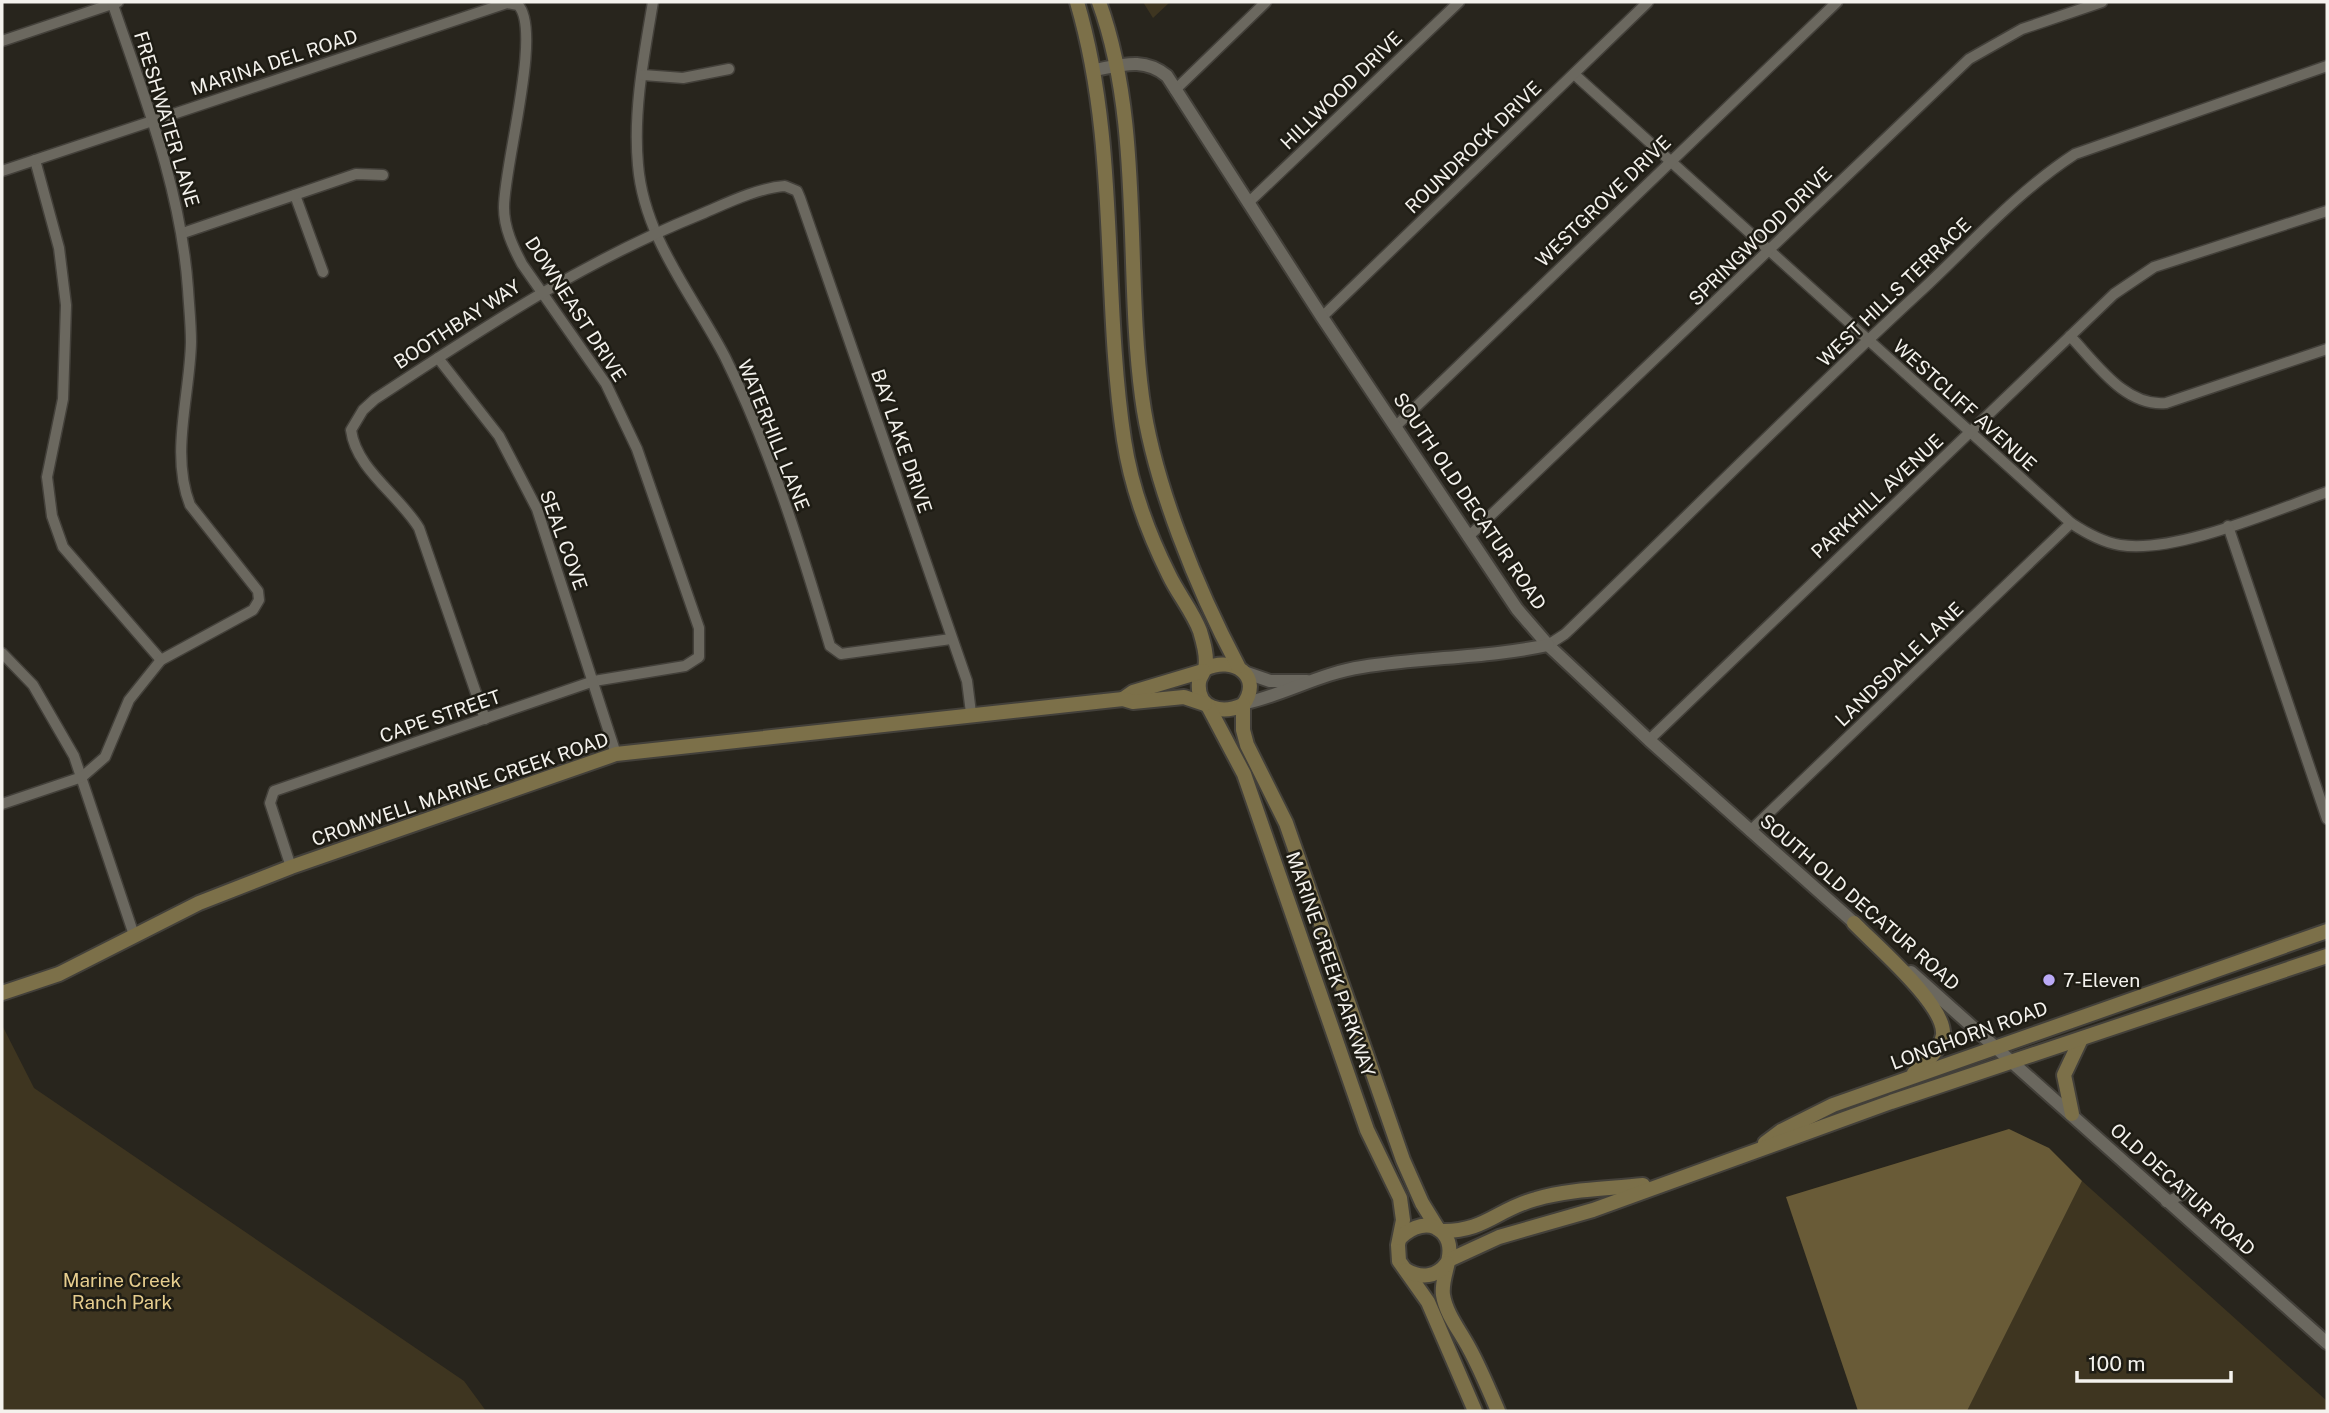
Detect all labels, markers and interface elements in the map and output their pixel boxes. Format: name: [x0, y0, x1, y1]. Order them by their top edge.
street label: MARINA DEL ROAD: [188, 25, 360, 99]
street label: HILLWOOD DRIVE: [1276, 26, 1406, 154]
street label: FRESHWATER LANE: [130, 29, 204, 209]
street label: ROUNDROCK DRIVE: [1401, 76, 1545, 218]
street label: WESTGROVE DRIVE: [1531, 131, 1675, 271]
street label: SPRINGWOOD DRIVE: [1684, 162, 1836, 310]
street label: WEST HILLS TERRACE: [1813, 213, 1975, 371]
street label: DOWNEAST DRIVE: [521, 232, 631, 386]
street label: BOOTHBAY WAY: [390, 275, 525, 373]
street label: WESTCLIFF AVENUE: [1889, 335, 2041, 475]
street label: WATERHILL LANE: [734, 356, 814, 514]
street label: BAY LAKE DRIVE: [867, 366, 937, 516]
street label: SOUTH OLD DECATUR ROAD: [1389, 388, 1551, 614]
street label: PARKHILL AVENUE: [1807, 429, 1947, 563]
street label: SEAL COVE: [536, 487, 592, 593]
street label: LANDSDALE LANE: [1831, 597, 1967, 731]
street label: CAPE STREET: [377, 685, 503, 747]
street label: CROMWELL MARINE CREEK ROAD: [309, 728, 611, 850]
street label: SOUTH OLD DECATUR ROAD: [1756, 809, 1964, 995]
street label: MARINE CREEK PARKWAY: [1282, 849, 1380, 1080]
place label: 7-Eleven: [2063, 969, 2140, 991]
marker: 7-Eleven: [2041, 972, 2057, 988]
street label: LONGHORN ROAD: [1887, 996, 2051, 1074]
street label: OLD DECATUR ROAD: [2106, 1118, 2260, 1260]
park label: Marine Creek Ranch Park: [63, 1269, 181, 1313]
scale bar: [2077, 1340, 2231, 1384]
text: 100 m: [2088, 1351, 2145, 1376]

